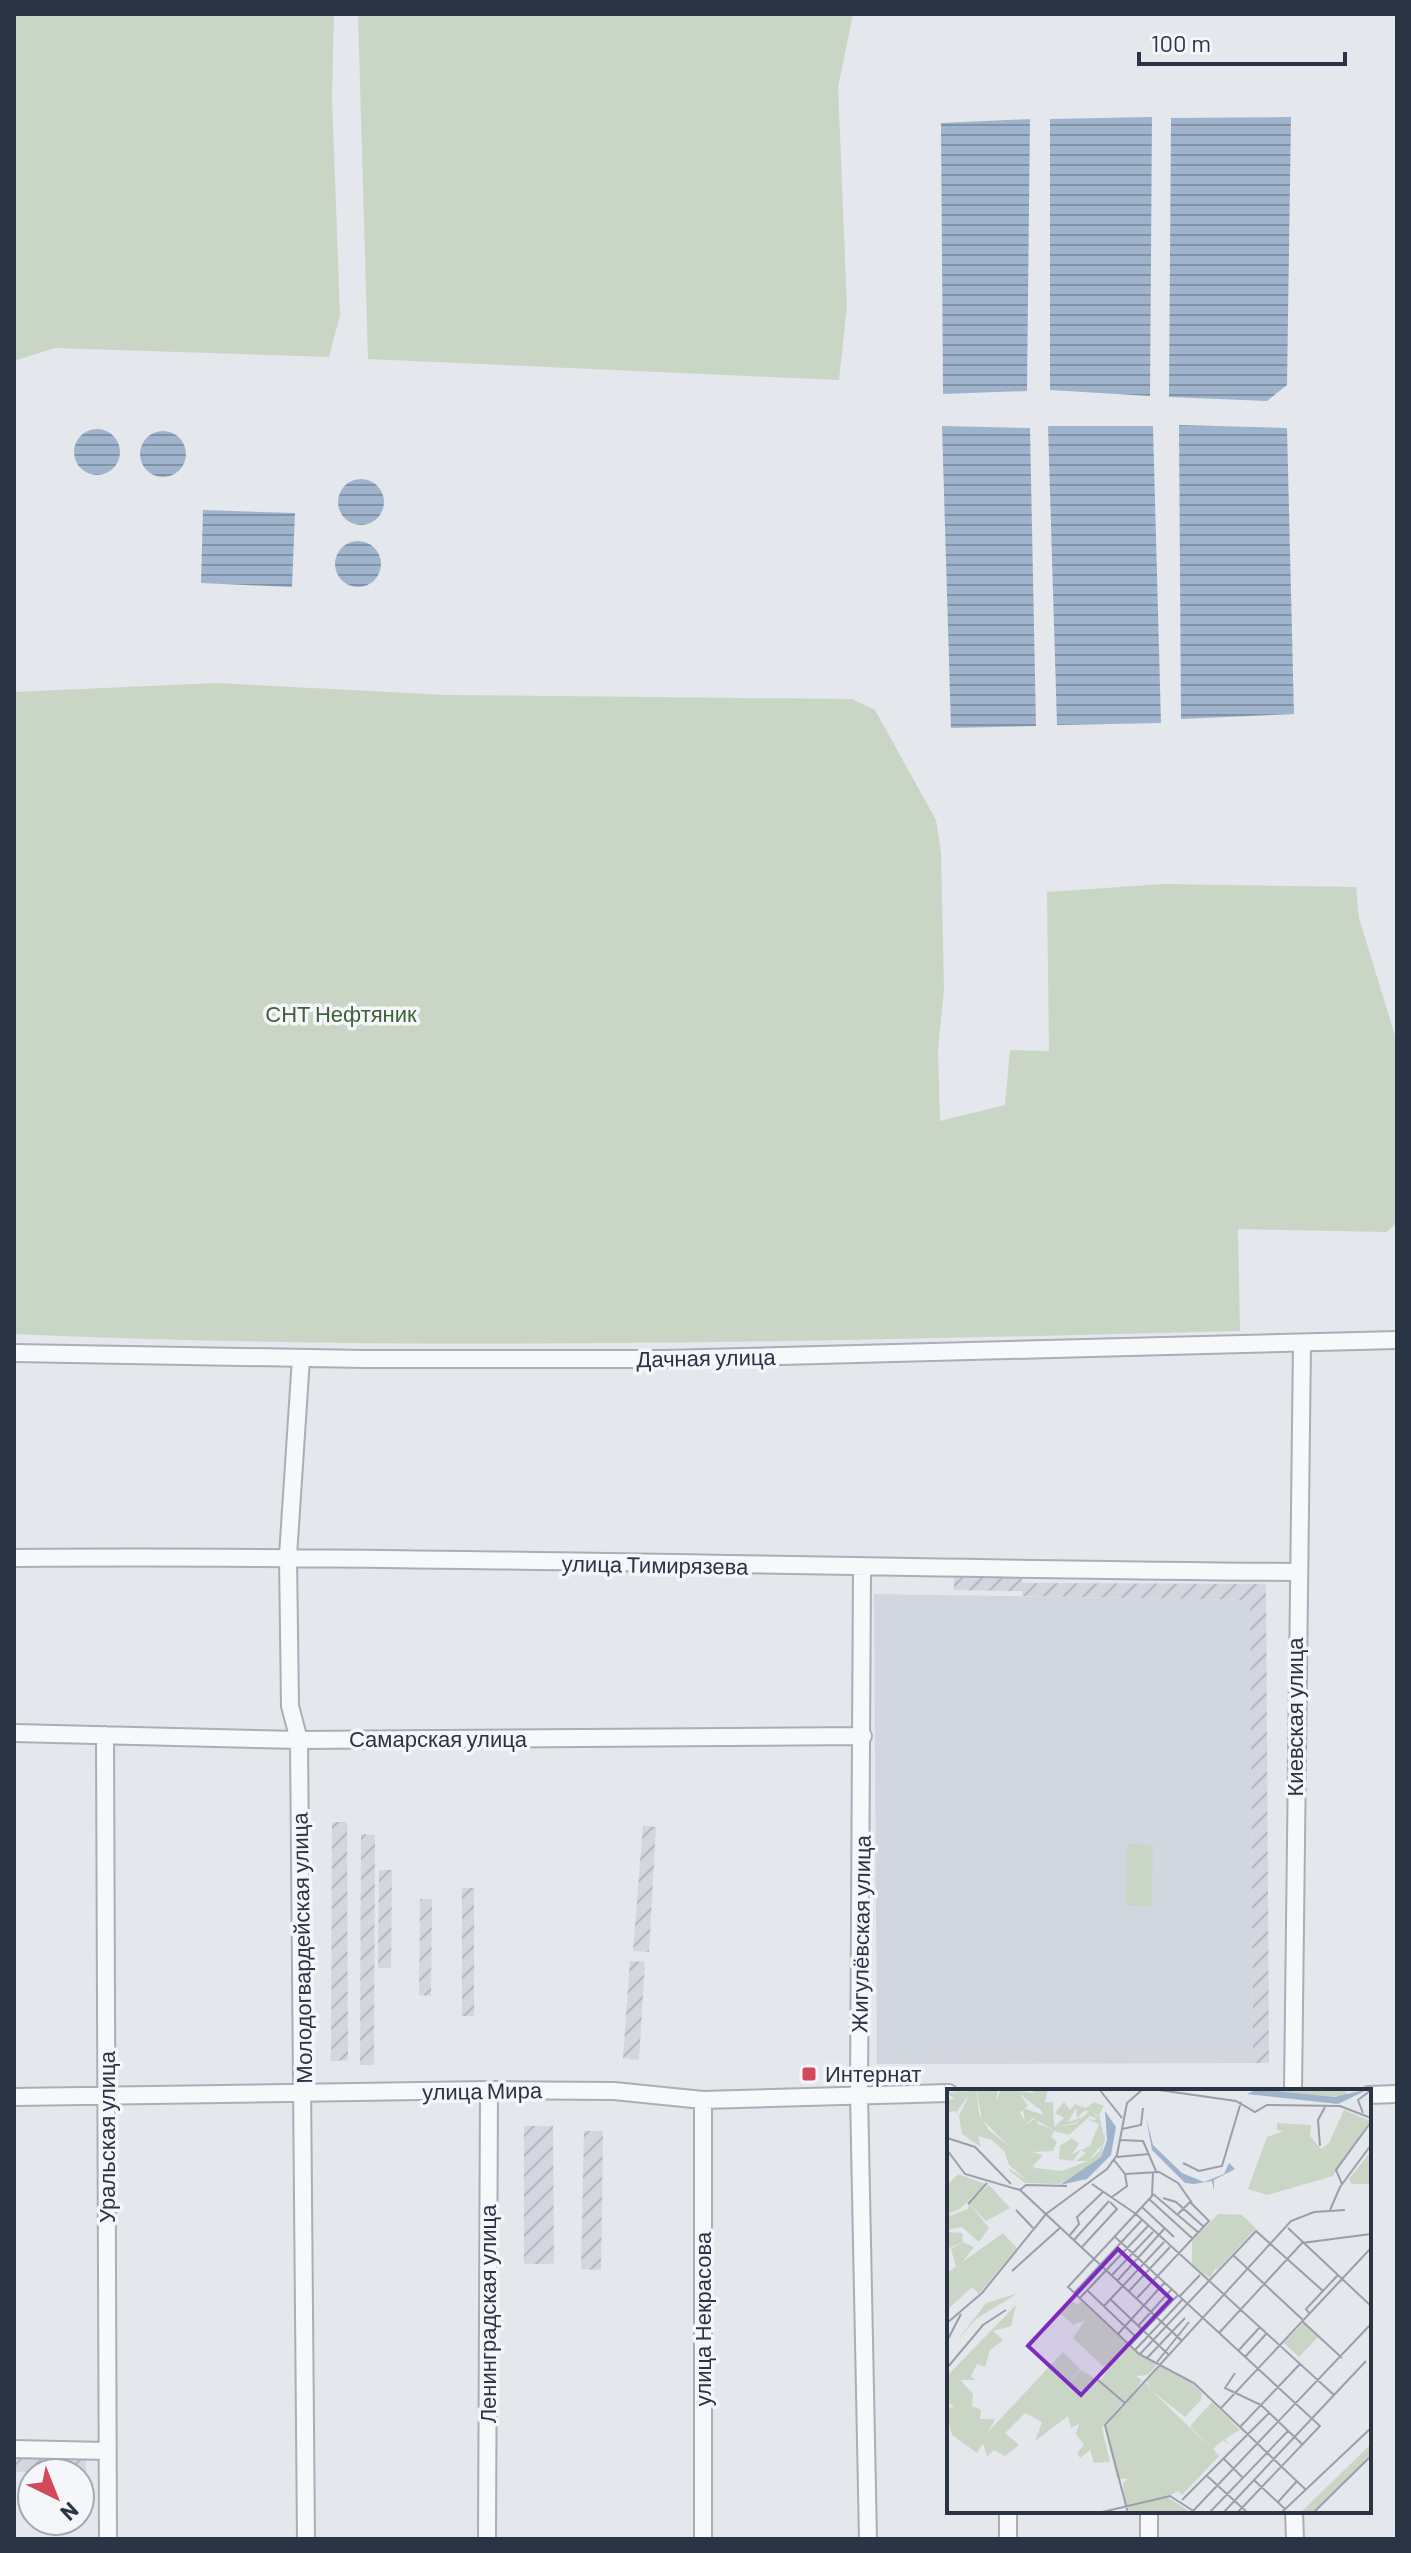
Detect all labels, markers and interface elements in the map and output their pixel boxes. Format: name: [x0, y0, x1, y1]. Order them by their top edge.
scale bar: [1139, 16, 1345, 66]
text: 100 m: [1151, 28, 1211, 57]
park label: СНТ Нефтяник: [265, 1000, 417, 1027]
street label: Дачная улица: [636, 1343, 777, 1372]
street label: улица Тимирязева: [561, 1549, 749, 1580]
street label: Киевская улица: [1281, 1637, 1308, 1796]
street label: Самарская улица: [349, 1725, 528, 1752]
street label: Молодогвардейская улица: [286, 1811, 317, 2084]
street label: Жигулёвская улица: [845, 1834, 876, 2033]
street label: Уральская улица: [93, 2050, 120, 2223]
place label: Интернат: [825, 2060, 921, 2087]
marker: Интернат: [800, 2065, 818, 2083]
street label: улица Мира: [422, 2076, 543, 2105]
inset map: [947, 2089, 1371, 2513]
street label: Ленинградская улица: [474, 2204, 501, 2423]
street label: улица Некрасова: [689, 2231, 716, 2406]
north arrow: [16, 2457, 96, 2537]
text: N: [56, 2498, 85, 2527]

